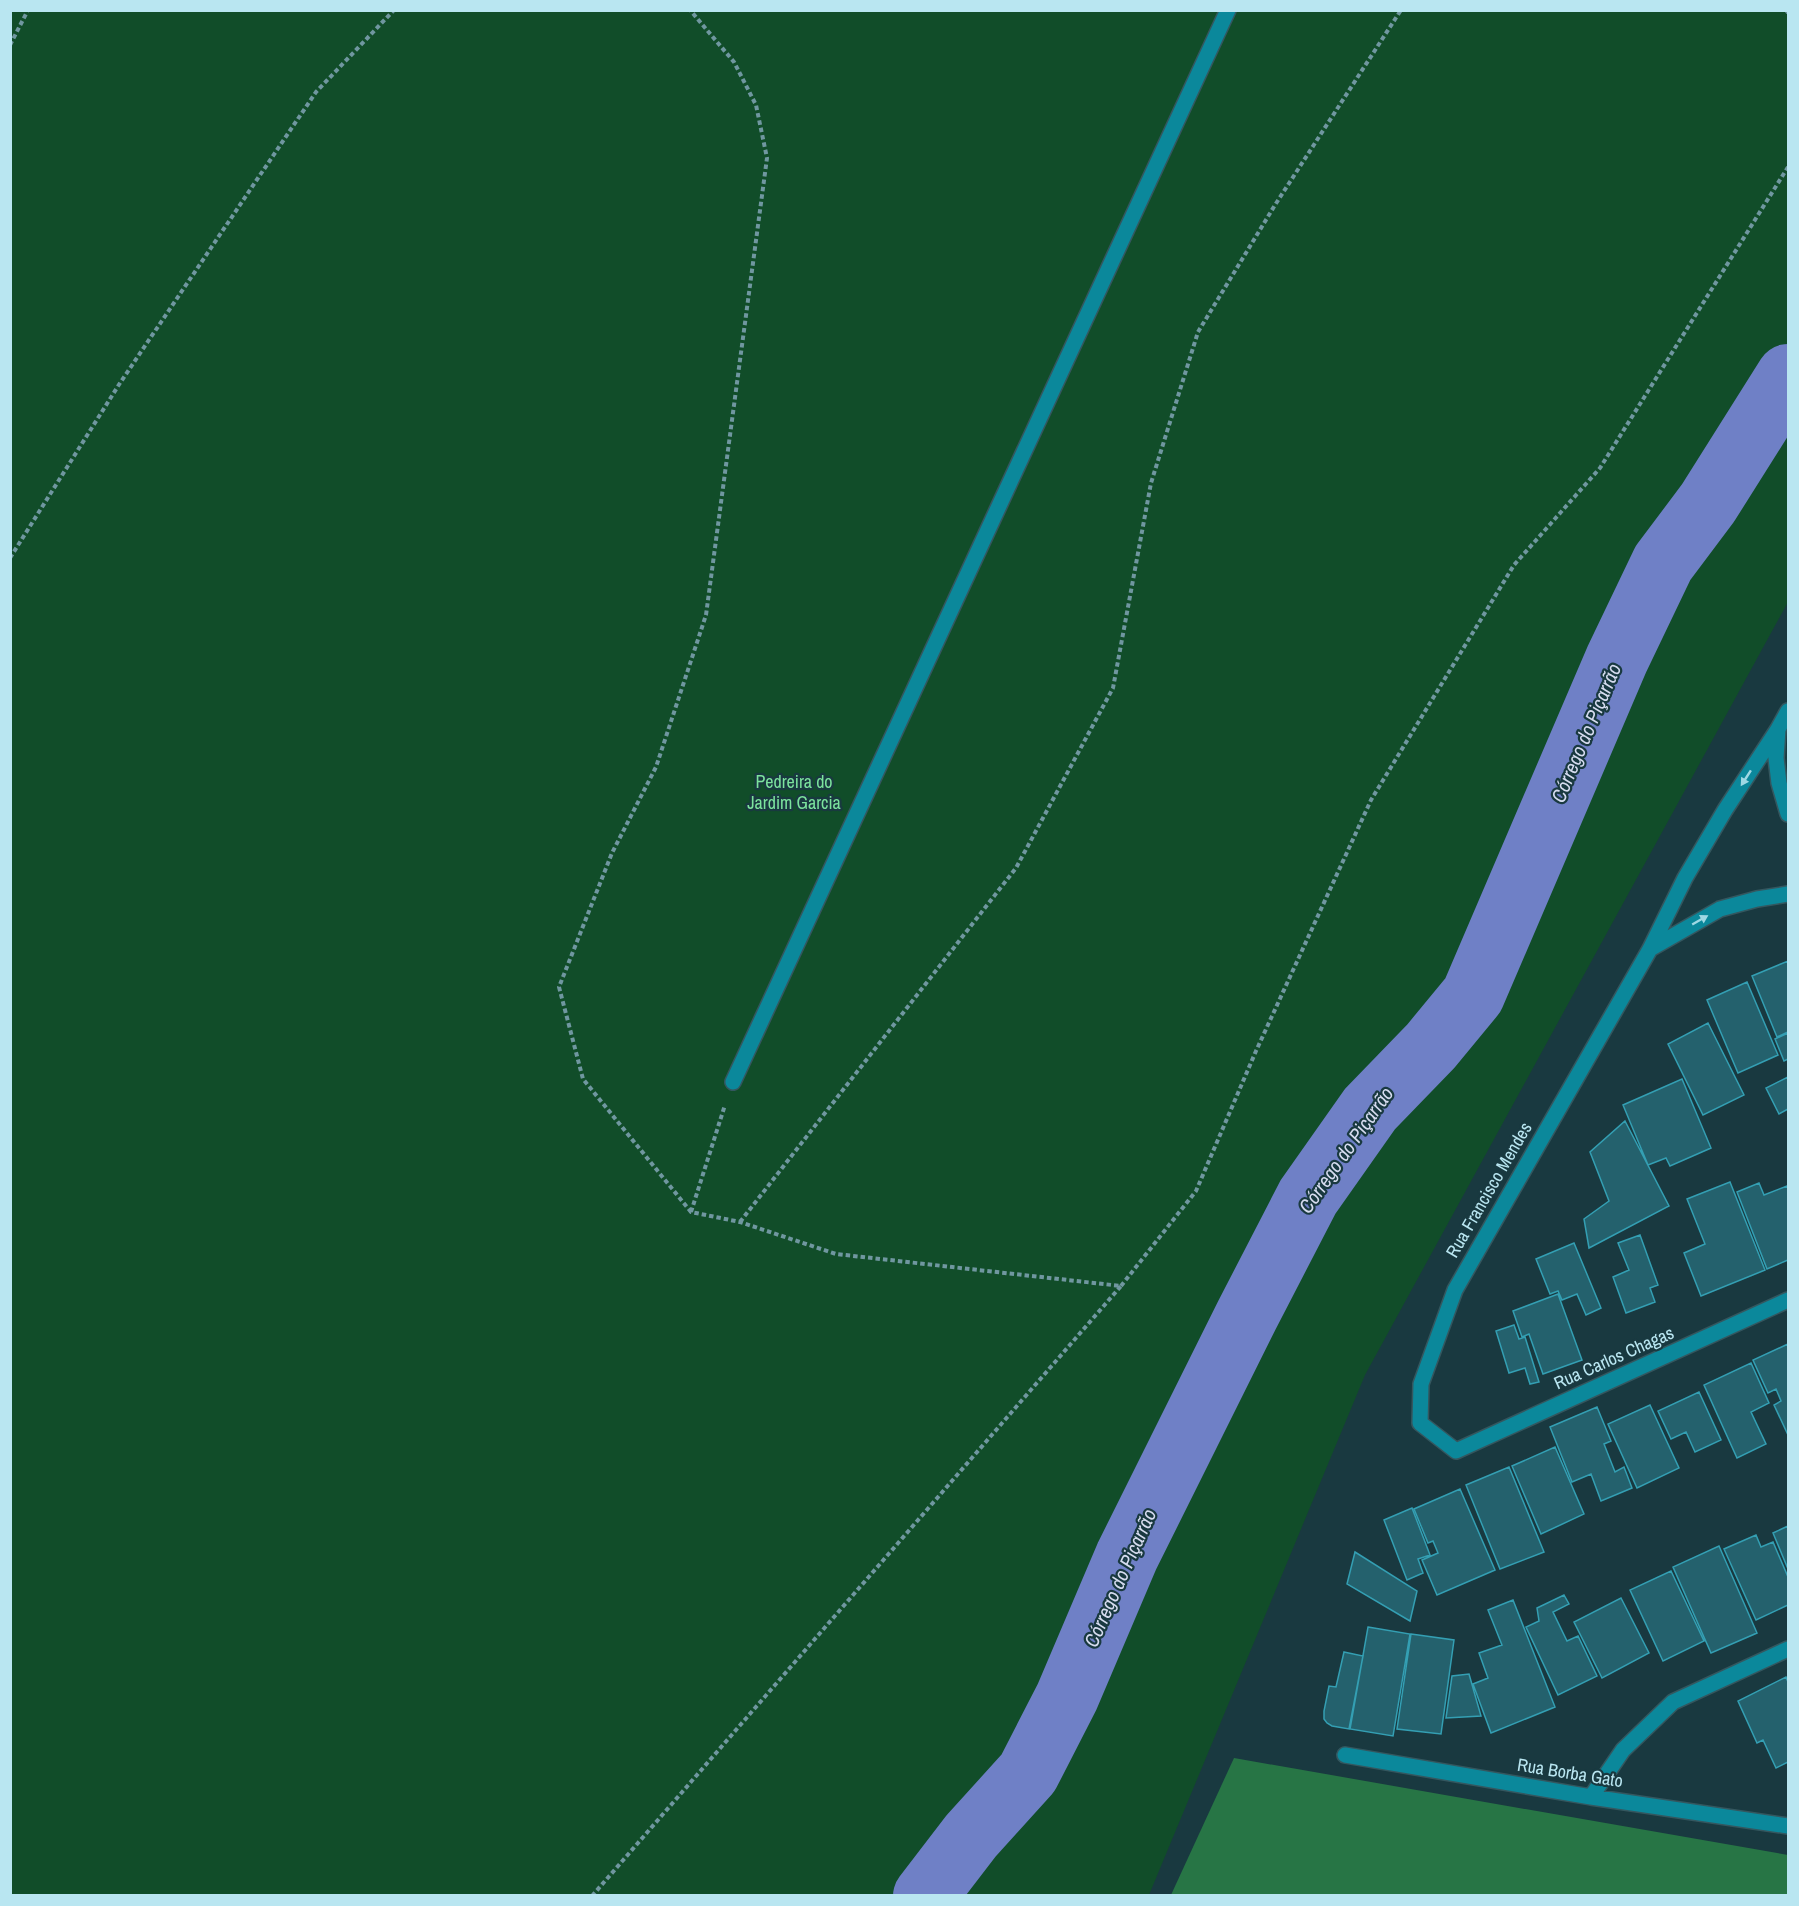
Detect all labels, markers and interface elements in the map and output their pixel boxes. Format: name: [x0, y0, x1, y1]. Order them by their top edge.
water label: Córrego do Piçarrão: [1544, 659, 1627, 806]
park label: Pedreira do Jardim Garcia: [747, 769, 841, 815]
one-way arrow: [1741, 770, 1752, 786]
one-way arrow: [1692, 916, 1709, 926]
water label: Córrego do Piçarrão: [1292, 1081, 1399, 1218]
street label: Rua Francisco Mendes: [1440, 1117, 1538, 1262]
street label: Rua Carlos Chagas: [1550, 1320, 1678, 1395]
water label: Córrego do Piçarrão: [1077, 1504, 1162, 1651]
street label: Rua Borba Gato: [1515, 1752, 1625, 1793]

